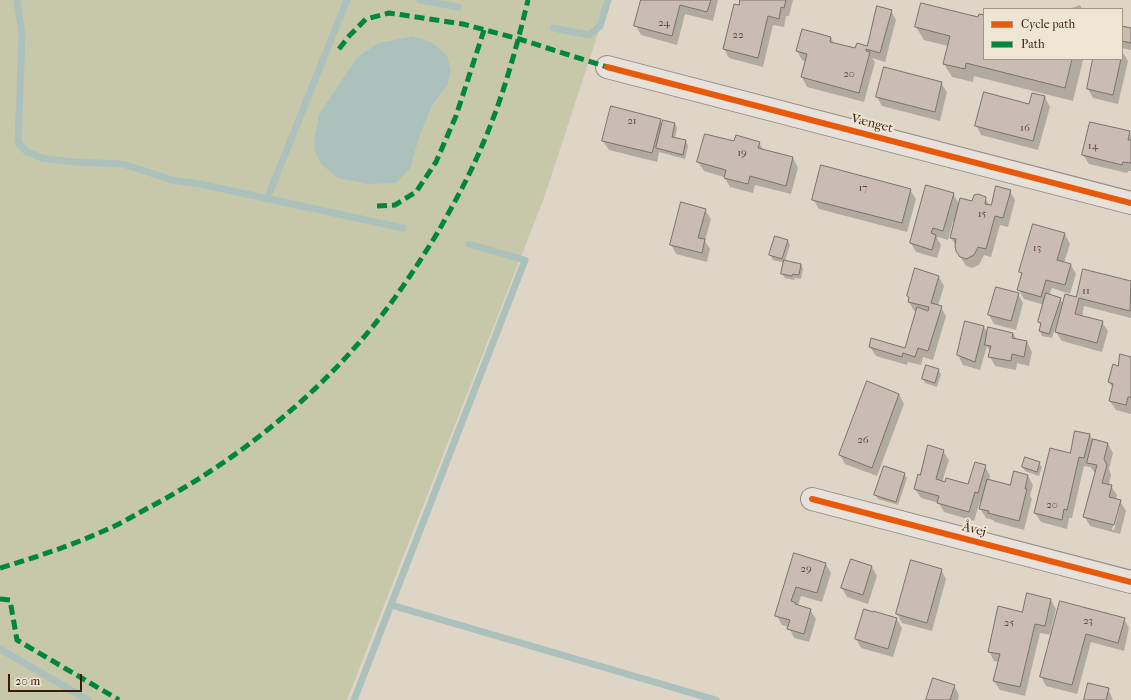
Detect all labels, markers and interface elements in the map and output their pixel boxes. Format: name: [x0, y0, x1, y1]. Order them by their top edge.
legend: [983, 8, 1123, 60]
house number: 24: [658, 16, 670, 30]
text: Cycle path: [1021, 17, 1075, 31]
house number: 22: [732, 28, 744, 42]
text: Path: [1021, 37, 1045, 51]
house number: 20: [843, 67, 855, 81]
street label: Vænget: [849, 111, 895, 137]
house number: 21: [627, 114, 637, 128]
house number: 16: [1020, 121, 1030, 135]
house number: 14: [1088, 139, 1098, 153]
house number: 19: [737, 146, 747, 160]
house number: 17: [858, 181, 868, 195]
house number: 15: [978, 207, 986, 221]
house number: 13: [1033, 241, 1041, 255]
house number: 11: [1082, 284, 1090, 298]
house number: 26: [857, 433, 869, 447]
house number: 20: [1046, 498, 1058, 512]
street label: Åvej: [960, 519, 988, 541]
house number: 29: [800, 562, 812, 576]
house number: 23: [1083, 614, 1093, 628]
house number: 25: [1004, 616, 1014, 630]
scale bar: [10, 666, 84, 692]
text: 20 m: [15, 674, 40, 688]

